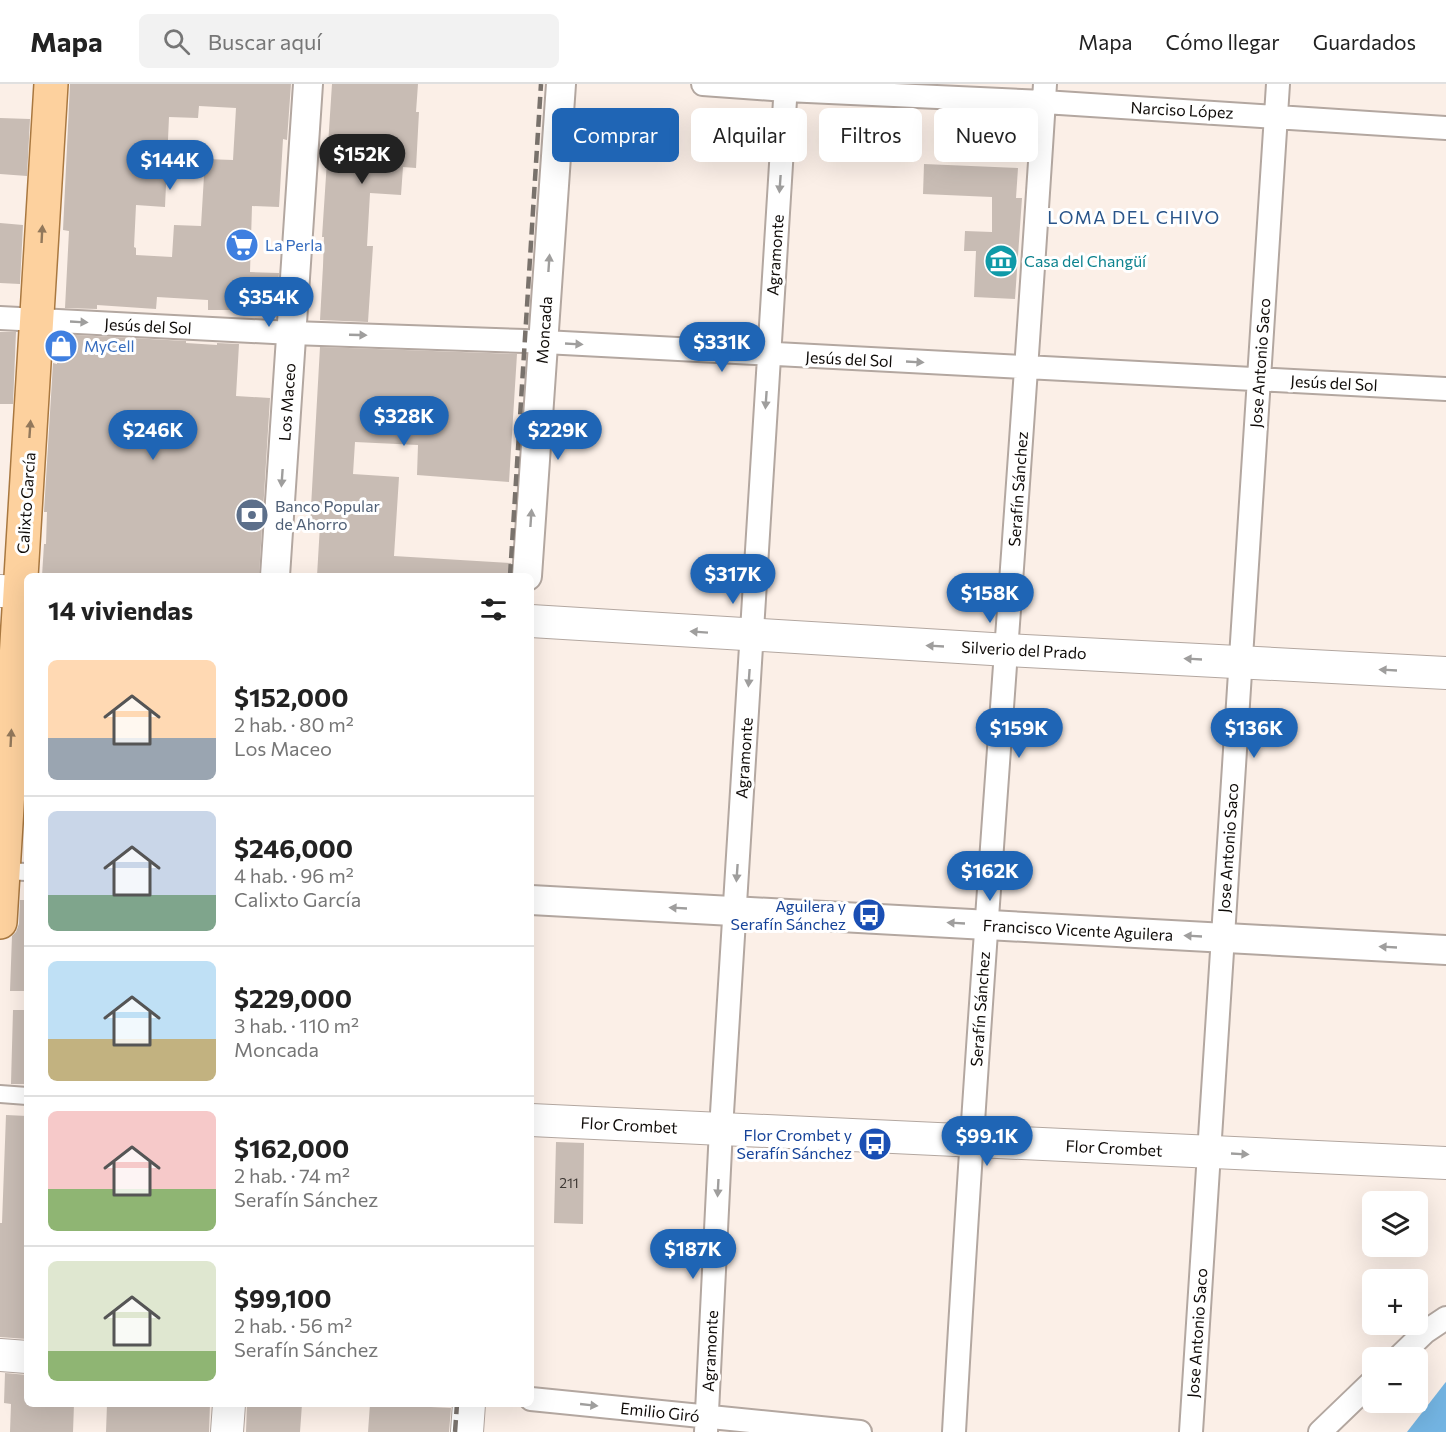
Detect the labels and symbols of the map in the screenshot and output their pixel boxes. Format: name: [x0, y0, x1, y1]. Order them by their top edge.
street label: Narciso López: [1130, 97, 1234, 122]
pin: $152K: [320, 134, 404, 185]
pin: $144K: [128, 140, 212, 191]
one-way arrow: [775, 175, 785, 194]
district label: LOMA DEL CHIVO: [1047, 206, 1221, 228]
street label: Agramonte: [762, 214, 787, 296]
one-way arrow: [37, 224, 47, 243]
supermarket icon: La Perla: [224, 227, 260, 263]
place label: La Perla: [265, 235, 323, 254]
museum icon: Casa del Changüí: [983, 243, 1019, 279]
place label: Casa del Changüí: [1024, 251, 1147, 270]
one-way arrow: [544, 253, 554, 272]
pin: $354K: [227, 277, 311, 328]
street label: Moncada: [532, 295, 555, 364]
street label: Jose Antonio Saco: [1245, 297, 1274, 429]
street label: Jesús del Sol: [104, 314, 192, 337]
one-way arrow: [70, 318, 89, 327]
pin: $331K: [680, 322, 764, 373]
shop icon: MyCell: [43, 328, 79, 364]
one-way arrow: [349, 331, 368, 340]
place label: MyCell: [84, 336, 135, 355]
one-way arrow: [564, 339, 583, 349]
street label: Jesús del Sol: [805, 347, 893, 370]
one-way arrow: [906, 357, 925, 366]
street label: Los Maceo: [274, 362, 299, 442]
street label: Jesús del Sol: [1290, 371, 1378, 394]
one-way arrow: [762, 390, 771, 409]
pin: $328K: [362, 396, 446, 447]
pin: $246K: [111, 410, 195, 461]
pin: $229K: [516, 410, 600, 461]
one-way arrow: [26, 419, 35, 438]
street label: Serafín Sánchez: [1004, 431, 1031, 547]
street label: Calixto García: [12, 452, 39, 554]
one-way arrow: [277, 468, 286, 487]
place label: Banco Popular de Ahorro: [275, 496, 381, 533]
bank icon: Banco Popular de Ahorro: [234, 497, 270, 533]
one-way arrow: [526, 508, 536, 527]
pin: $317K: [691, 554, 775, 605]
pin: $158K: [948, 573, 1032, 624]
one-way arrow: [689, 627, 708, 636]
street label: Silverio del Prado: [961, 637, 1087, 662]
one-way arrow: [926, 641, 945, 650]
one-way arrow: [1183, 654, 1202, 663]
one-way arrow: [1378, 665, 1397, 674]
one-way arrow: [744, 669, 754, 688]
pin: $159K: [977, 708, 1061, 759]
pin: $136K: [1212, 708, 1296, 759]
street label: Agramonte: [731, 717, 756, 799]
one-way arrow: [7, 728, 16, 747]
street label: Jose Antonio Saco: [1213, 782, 1242, 914]
pin: $162K: [948, 851, 1032, 902]
one-way arrow: [732, 863, 742, 882]
place label: Aguilera y Serafín Sánchez: [731, 896, 846, 933]
bus stop icon: Aguilera y Serafín Sánchez: [851, 897, 887, 933]
one-way arrow: [668, 904, 687, 913]
street label: Francisco Vicente Aguilera: [982, 915, 1174, 944]
one-way arrow: [947, 919, 966, 928]
one-way arrow: [1183, 931, 1202, 940]
one-way arrow: [1378, 942, 1397, 951]
street label: Serafín Sánchez: [966, 951, 993, 1067]
street label: Flor Crombet: [580, 1112, 678, 1137]
pin: $99.1K: [938, 1116, 1036, 1167]
place label: Flor Crombet y Serafín Sánchez: [737, 1125, 852, 1162]
bus stop icon: Flor Crombet y Serafín Sánchez: [857, 1126, 893, 1162]
street label: Flor Crombet: [1065, 1135, 1163, 1160]
one-way arrow: [1230, 1149, 1249, 1158]
house number: 211: [559, 1174, 579, 1191]
one-way arrow: [714, 1178, 723, 1197]
pin: $187K: [651, 1229, 735, 1280]
street label: Jose Antonio Saco: [1182, 1267, 1211, 1399]
street label: Agramonte: [698, 1310, 721, 1392]
street label: Emilio Giró: [619, 1398, 701, 1425]
one-way arrow: [580, 1400, 599, 1409]

